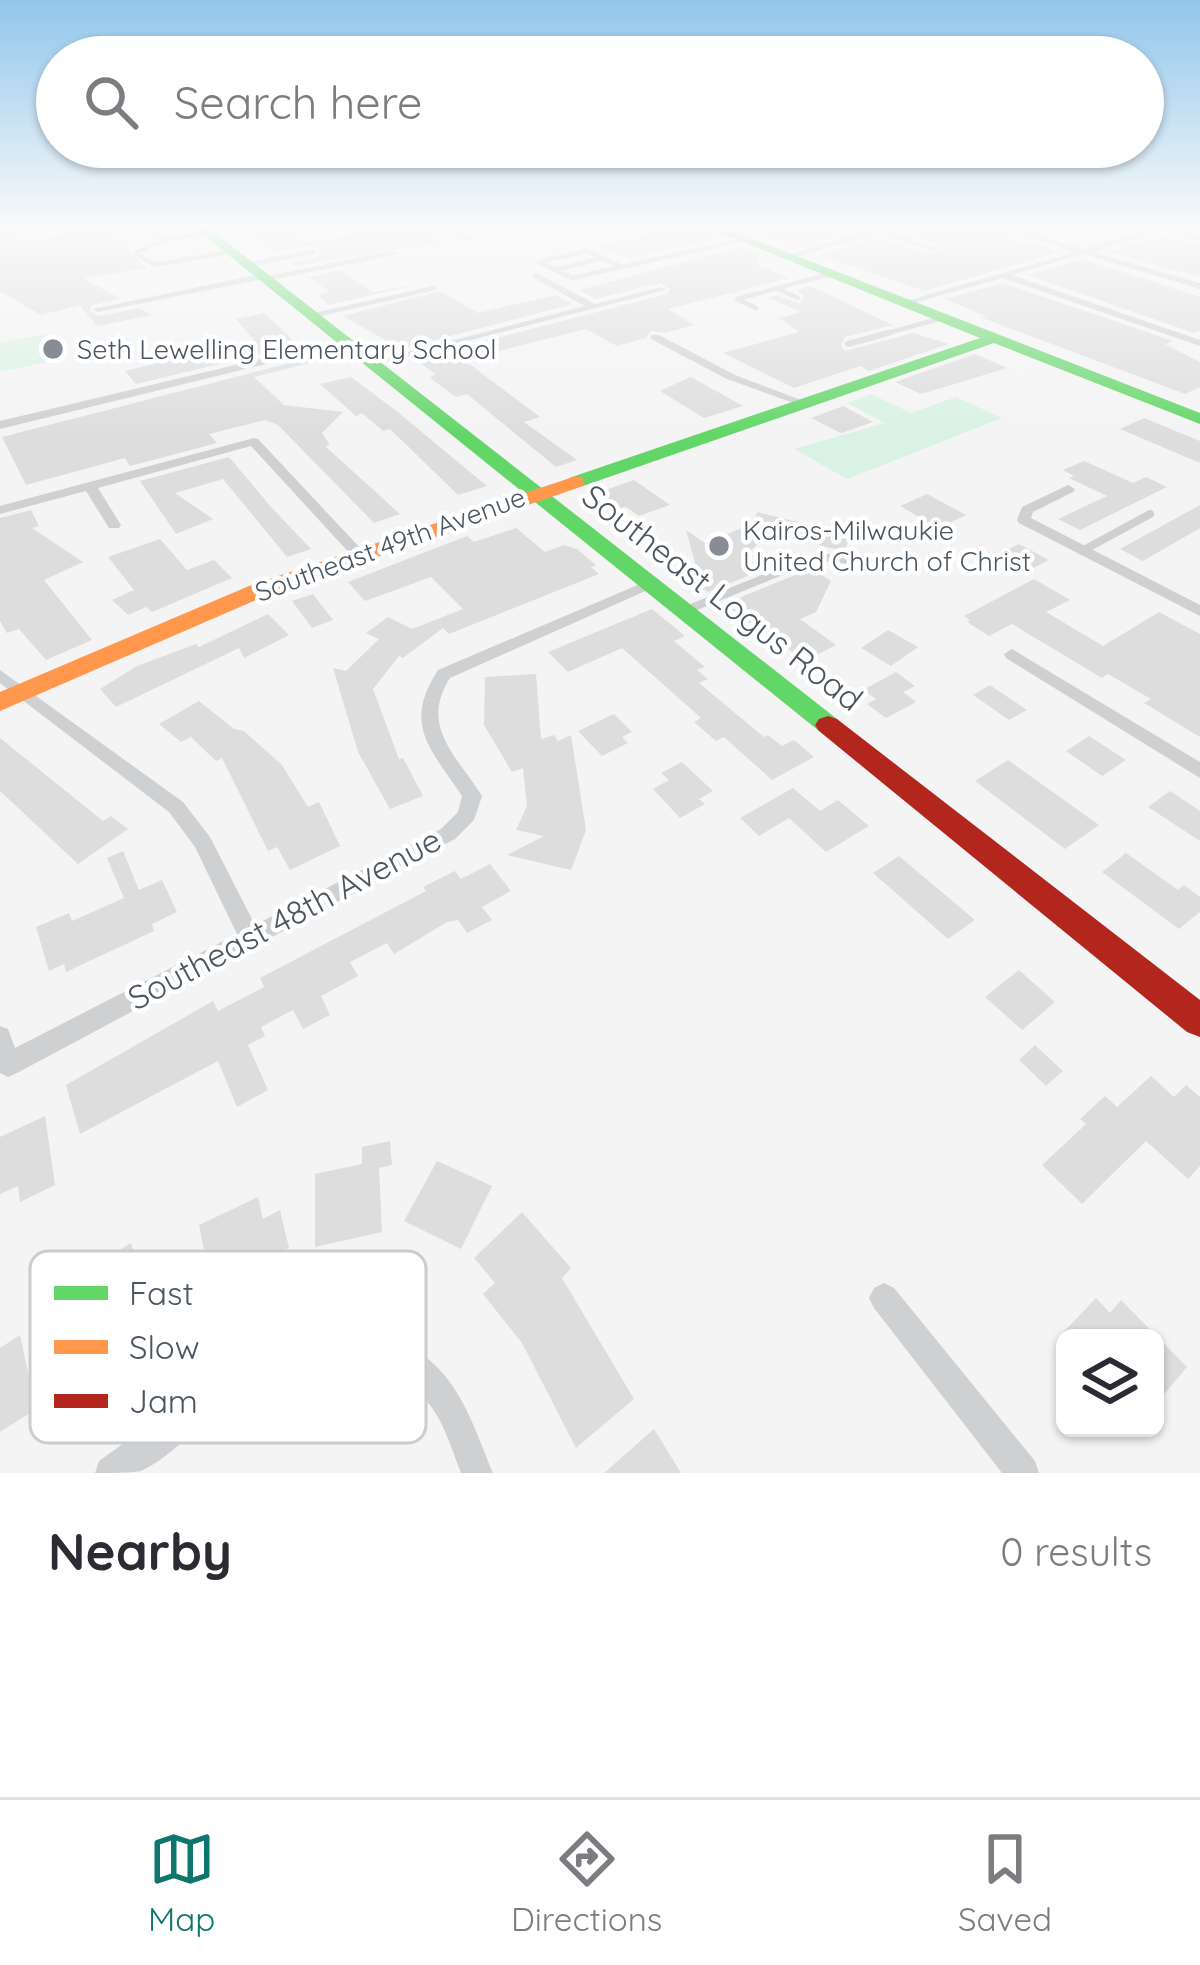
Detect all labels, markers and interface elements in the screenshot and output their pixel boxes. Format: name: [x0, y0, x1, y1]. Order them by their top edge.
search box: [36, 36, 1164, 168]
icon: search: [78, 69, 144, 135]
text: Search here: [174, 74, 422, 130]
place label: Seth Lewelling Elementary School: [77, 332, 496, 366]
marker: Seth Lewelling Elementary School: [40, 336, 66, 362]
street label: Southeast Logus Road: [575, 475, 871, 719]
street label: Southeast 49th Avenue: [250, 479, 530, 609]
place label: Kairos-Milwaukie United Church of Christ: [743, 513, 1031, 578]
marker: Kairos-Milwaukie United Church of Christ: [706, 533, 732, 559]
street label: Southeast 48th Avenue: [120, 818, 448, 1018]
legend: [30, 1251, 426, 1443]
text: Fast: [129, 1272, 194, 1313]
text: Slow: [129, 1326, 200, 1367]
map controls: [1056, 1329, 1164, 1437]
button: layers: [1056, 1329, 1164, 1437]
text: Jam: [129, 1380, 198, 1421]
text: Nearby: [48, 1519, 232, 1583]
text: 0 results: [1000, 1527, 1152, 1576]
tab: Map: [148, 1826, 215, 1939]
tab: Directions: [511, 1826, 662, 1939]
tab: Saved: [958, 1826, 1052, 1939]

